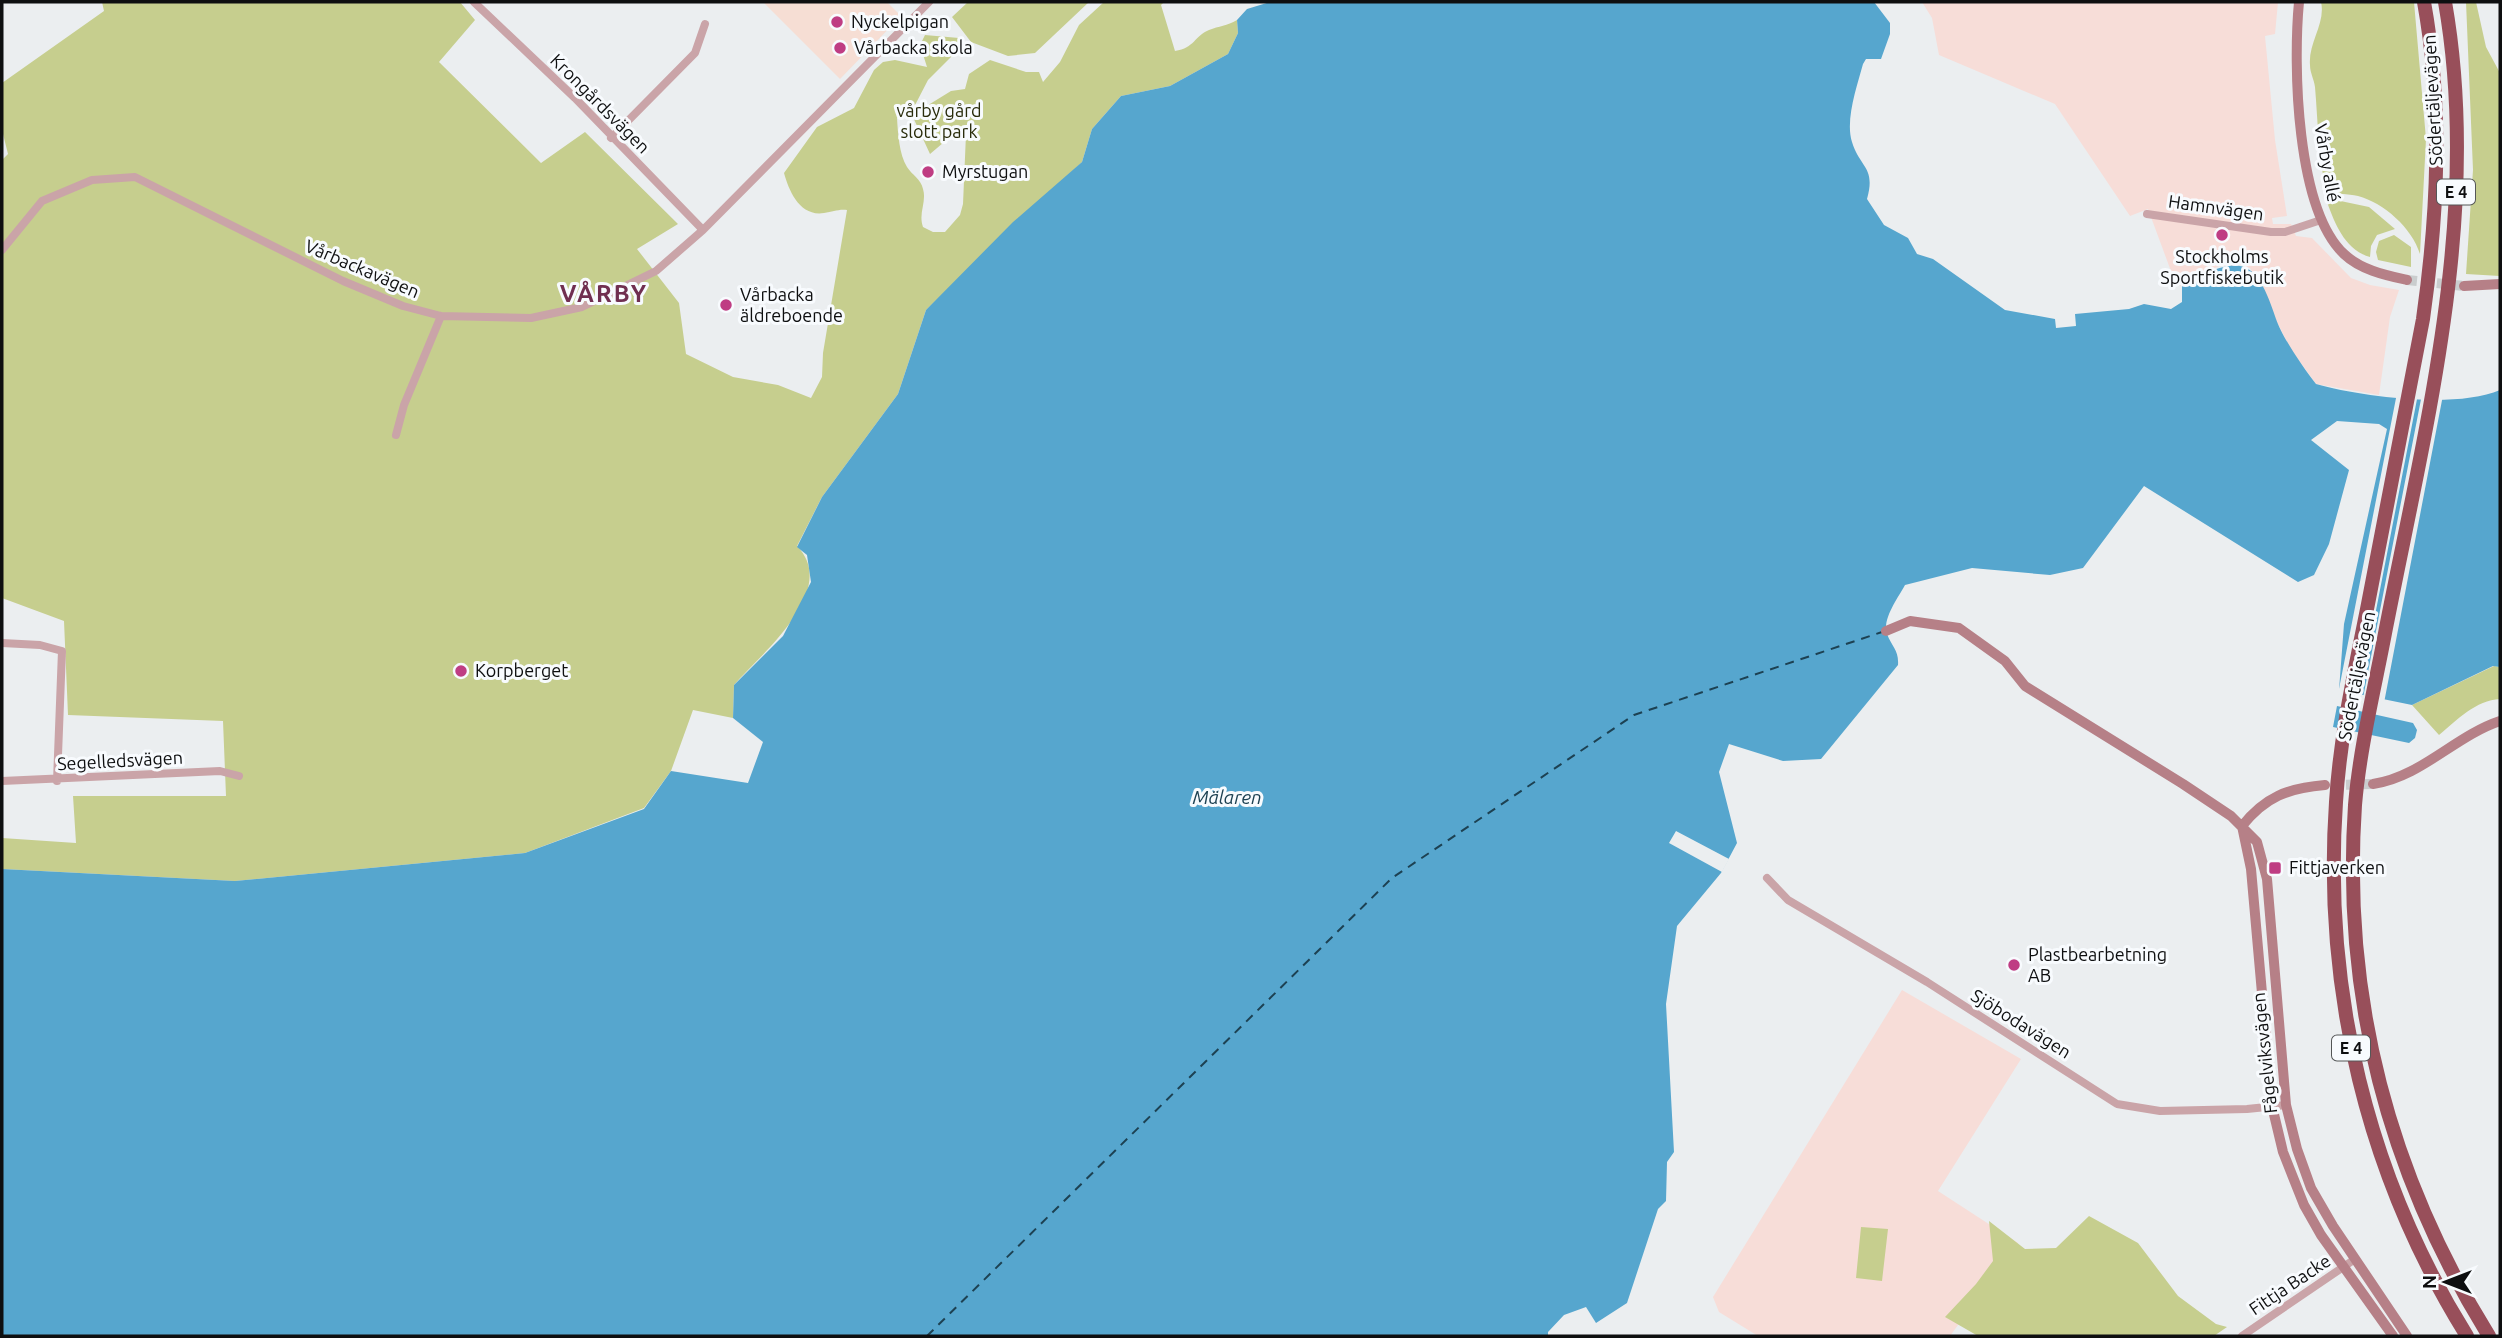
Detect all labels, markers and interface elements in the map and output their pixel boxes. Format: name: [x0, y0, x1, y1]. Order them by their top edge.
place label: Nyckelpigan: [851, 11, 949, 31]
marker: Nyckelpigan: [829, 14, 845, 30]
street label: Södertäljevägen: [2419, 34, 2445, 166]
place label: Vårbacka skola: [854, 37, 973, 57]
marker: Vårbacka skola: [832, 40, 848, 56]
street label: Krongårdsvägen: [547, 50, 654, 157]
park label: vårby gård slott park: [896, 100, 982, 141]
street label: Vårby allé: [2311, 122, 2345, 204]
place label: Myrstugan: [942, 161, 1028, 181]
marker: Myrstugan: [920, 164, 936, 180]
road number: E 4: [2437, 180, 2475, 204]
street label: Hamnvägen: [2167, 190, 2265, 224]
marker: Stockholms Sportfiskebutik: [2214, 227, 2230, 243]
street label: Vårbackavägen: [302, 235, 423, 301]
place label: Stockholms Sportfiskebutik: [2160, 246, 2284, 287]
district label: VÅRBY: [560, 280, 648, 307]
place label: Vårbacka äldreboende: [740, 284, 843, 325]
marker: Vårbacka äldreboende: [718, 297, 734, 313]
street label: Södertäljevägen: [2334, 610, 2378, 742]
place label: Korpberget: [475, 660, 568, 680]
marker: Korpberget: [453, 663, 469, 679]
street label: Segelledsvägen: [57, 747, 183, 773]
water label: Mälaren: [1192, 786, 1262, 808]
place label: Fittjaverken: [2289, 857, 2385, 877]
marker: Fittjaverken: [2267, 860, 2283, 876]
place label: Plastbearbetning AB: [2028, 944, 2167, 985]
marker: Plastbearbetning AB: [2006, 957, 2022, 973]
street label: Sjöbodavägen: [1968, 985, 2075, 1062]
street label: Fågelviksvägen: [2248, 992, 2280, 1115]
road number: E 4: [2332, 1036, 2370, 1060]
north arrow: [2411, 1247, 2481, 1317]
street label: Fittja Backe: [2245, 1250, 2334, 1319]
text: N: [2418, 1275, 2440, 1289]

